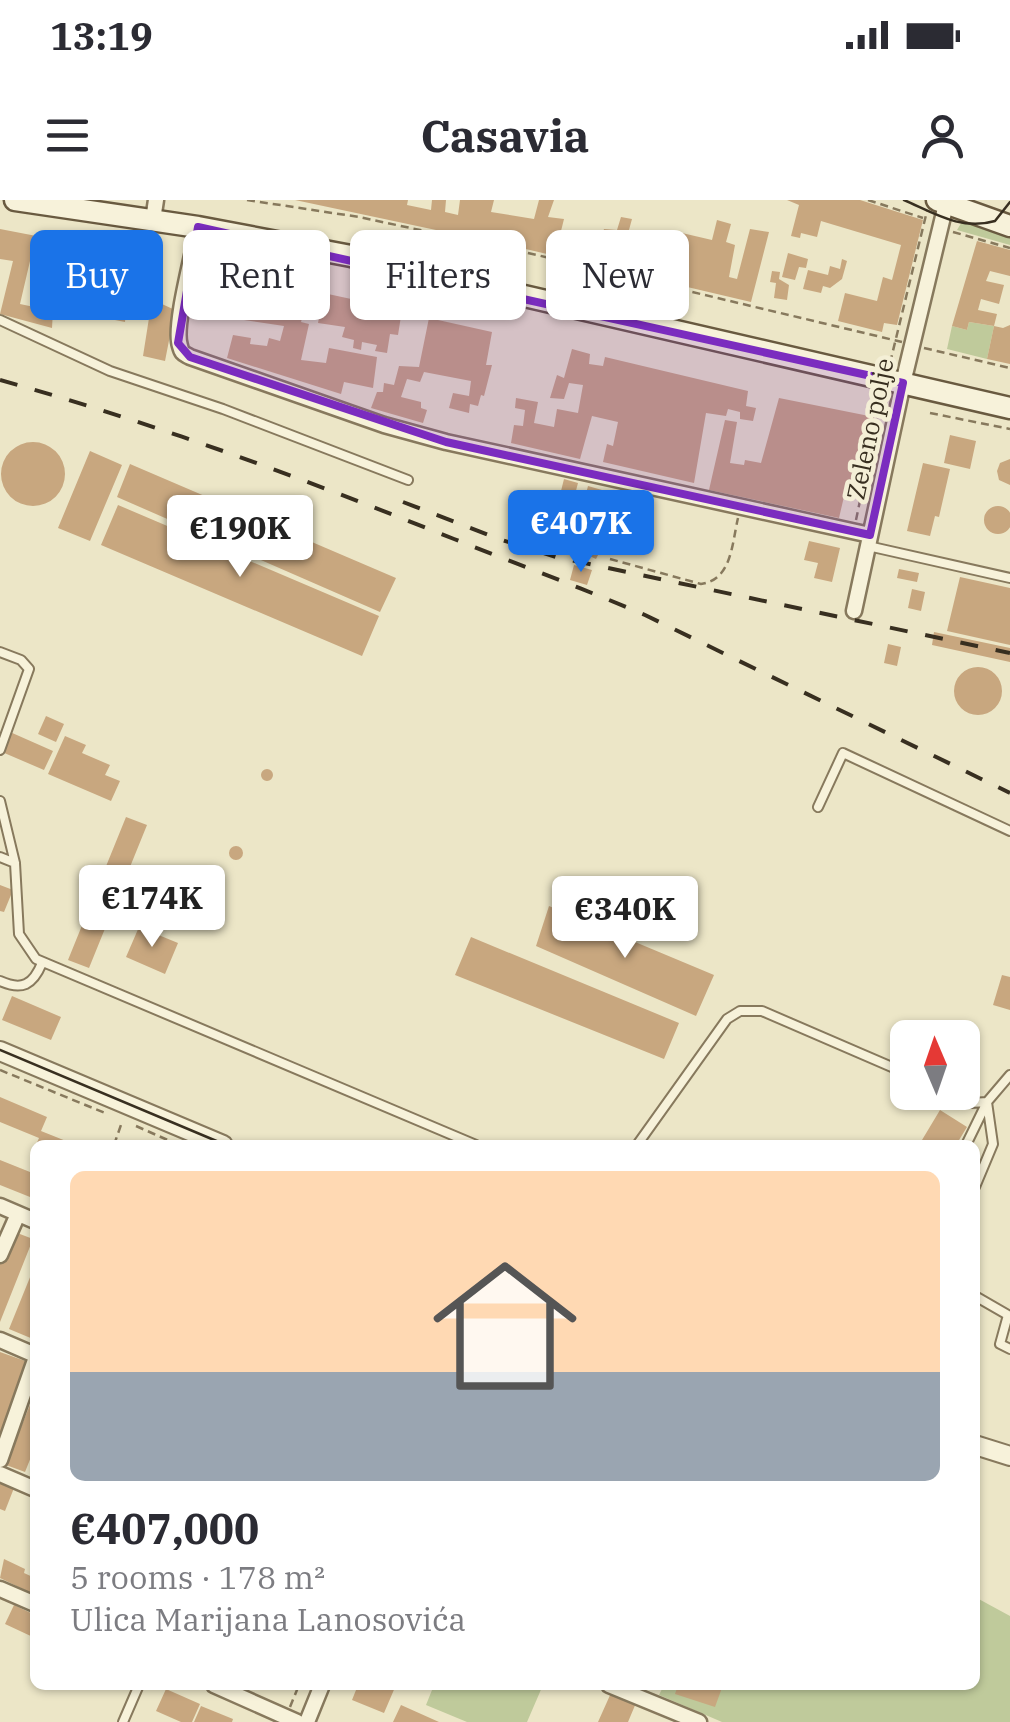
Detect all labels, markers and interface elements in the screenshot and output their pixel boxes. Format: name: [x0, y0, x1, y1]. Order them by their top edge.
text: 13:19: [50, 11, 153, 60]
text: Casavia: [420, 106, 590, 164]
icon: menu: [40, 108, 95, 163]
icon: person: [915, 108, 970, 163]
chip: Buy: [30, 230, 163, 320]
chip: Rent: [183, 230, 330, 320]
chip: Filters: [350, 230, 526, 320]
chip: New: [546, 230, 689, 320]
street label: Zeleno polje: [838, 355, 901, 503]
pin: €407K: [511, 490, 651, 575]
pin: €190K: [170, 495, 310, 580]
text: €407K: [530, 501, 632, 543]
text: €190K: [189, 506, 291, 548]
pin: €174K: [82, 865, 222, 950]
text: €174K: [101, 876, 203, 918]
pin: €340K: [555, 876, 695, 961]
text: €340K: [574, 887, 676, 929]
north arrow: [890, 1020, 980, 1110]
map controls: [890, 1020, 980, 1110]
icon: home: [415, 1236, 595, 1416]
text: €407,000: [70, 1501, 259, 1556]
text: 5 rooms · 178 m²: [70, 1556, 325, 1598]
text: Ulica Marijana Lanosovića: [70, 1598, 466, 1640]

